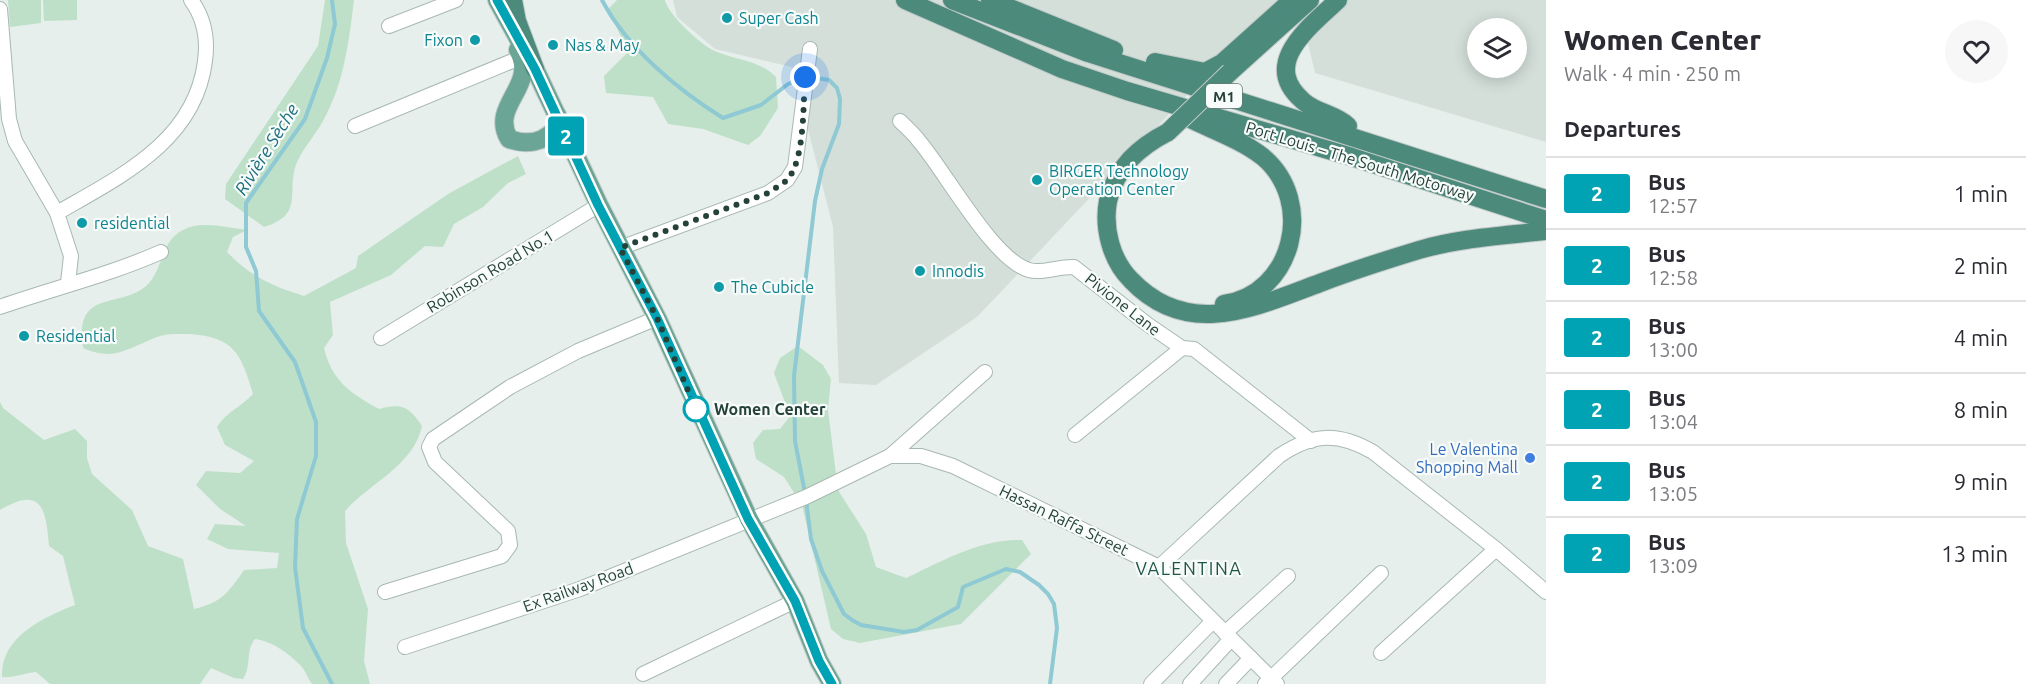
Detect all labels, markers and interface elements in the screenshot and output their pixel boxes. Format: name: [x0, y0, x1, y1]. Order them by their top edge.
place label: Super Cash: [739, 9, 819, 27]
marker: Super Cash: [720, 11, 734, 25]
map controls: [1467, 18, 1527, 78]
button: layers: [1467, 18, 1527, 78]
button: heart: [1945, 20, 2008, 83]
text: Women Center: [1564, 24, 1761, 55]
place label: Fixon: [424, 31, 463, 49]
marker: Fixon: [468, 33, 482, 47]
place label: Nas & May: [565, 36, 639, 54]
marker: Nas & May: [546, 38, 560, 52]
your location: [790, 62, 820, 92]
text: Walk · 4 min · 250 m: [1564, 62, 1741, 85]
road number: M1: [1206, 84, 1242, 108]
water label: Rivière Sèche: [230, 100, 302, 198]
line badge: 2: [546, 116, 586, 156]
text: Departures: [1564, 116, 1681, 141]
street label: Port Louis – The South Motorway: [1244, 118, 1477, 204]
text: 2: [560, 124, 572, 148]
place label: BIRGER Technology Operation Center: [1049, 162, 1189, 198]
text: Bus: [1648, 169, 1686, 194]
marker: BIRGER Technology Operation Center: [1030, 173, 1044, 187]
text: 2: [1591, 181, 1603, 205]
text: 1 min: [1954, 181, 2008, 206]
text: 12:57: [1648, 194, 1698, 217]
place label: residential: [94, 214, 170, 232]
marker: residential: [75, 216, 89, 230]
street label: Robinson Road No.1: [423, 226, 557, 316]
text: Bus: [1648, 241, 1686, 266]
text: 2: [1591, 253, 1603, 277]
text: 2 min: [1954, 253, 2008, 278]
place label: Innodis: [932, 262, 984, 280]
marker: Innodis: [913, 264, 927, 278]
text: 12:58: [1648, 266, 1698, 289]
street label: Pivione Lane: [1082, 269, 1164, 339]
place label: The Cubicle: [731, 278, 814, 296]
marker: The Cubicle: [712, 280, 726, 294]
text: Bus: [1648, 313, 1686, 338]
text: 2: [1591, 325, 1603, 349]
text: 4 min: [1954, 325, 2008, 350]
place label: Residential: [36, 327, 116, 345]
marker: Residential: [17, 329, 31, 343]
text: 13:00: [1648, 338, 1698, 361]
text: Bus: [1648, 385, 1686, 410]
marker: Women Center: [683, 396, 709, 422]
text: 2: [1591, 397, 1603, 421]
text: 8 min: [1954, 397, 2008, 422]
place label: Women Center: [714, 400, 826, 418]
text: 13:04: [1648, 410, 1698, 433]
place label: Le Valentina Shopping Mall: [1416, 440, 1518, 476]
marker: Le Valentina Shopping Mall: [1523, 451, 1537, 465]
text: Bus: [1648, 457, 1686, 482]
text: 2: [1591, 469, 1603, 493]
text: 9 min: [1954, 469, 2008, 494]
street label: Hassan Raffa Street: [997, 481, 1132, 559]
text: 13:05: [1648, 482, 1698, 505]
text: Bus: [1648, 529, 1686, 554]
text: 2: [1591, 541, 1603, 565]
text: 13 min: [1941, 541, 2008, 566]
text: 13:09: [1648, 554, 1698, 577]
district label: VALENTINA: [1136, 558, 1242, 578]
street label: Ex Railway Road: [520, 559, 636, 615]

